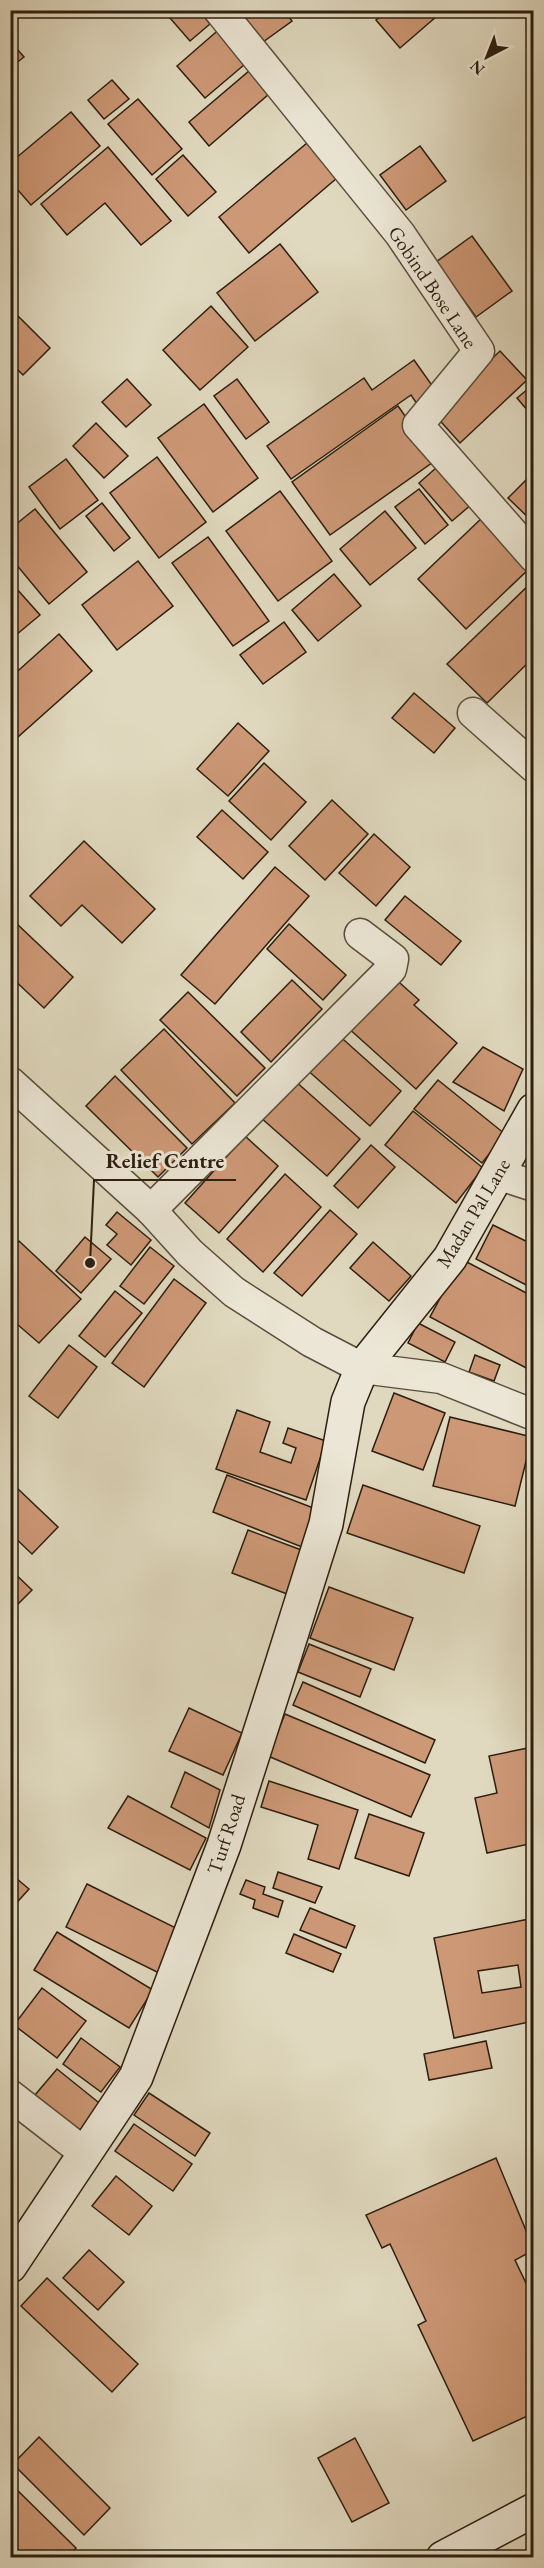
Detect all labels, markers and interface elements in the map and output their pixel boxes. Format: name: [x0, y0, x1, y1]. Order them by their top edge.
north arrow: [457, 27, 517, 87]
text: N: [465, 56, 489, 80]
street label: Gobind Bose Lane: [382, 221, 484, 353]
callout: Relief Centre: [94, 1141, 236, 1180]
text: Relief Centre: [106, 1147, 224, 1174]
street label: Madan Pal Lane: [430, 1153, 516, 1272]
street label: Turf Road: [201, 1790, 251, 1877]

